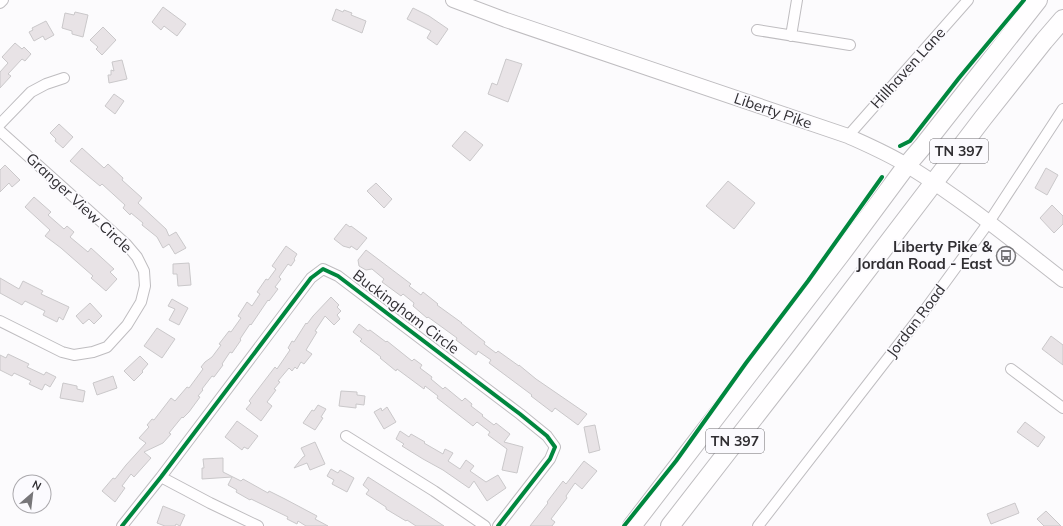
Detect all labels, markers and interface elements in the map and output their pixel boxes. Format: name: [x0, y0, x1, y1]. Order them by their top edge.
street label: Hillhaven Lane: [866, 23, 949, 112]
street label: Liberty Pike: [732, 88, 815, 133]
road number: TN 397: [930, 139, 988, 163]
street label: Granger View Circle: [22, 149, 136, 257]
place label: Liberty Pike & Jordan Road - East: [856, 237, 993, 273]
bus stop icon: Liberty Pike & Jordan Road - East: [995, 245, 1017, 267]
street label: Buckingham Circle: [349, 265, 463, 358]
street label: Jordan Road: [882, 281, 949, 361]
road number: TN 397: [706, 429, 764, 453]
north arrow: [12, 474, 52, 514]
text: N: [30, 477, 44, 493]

